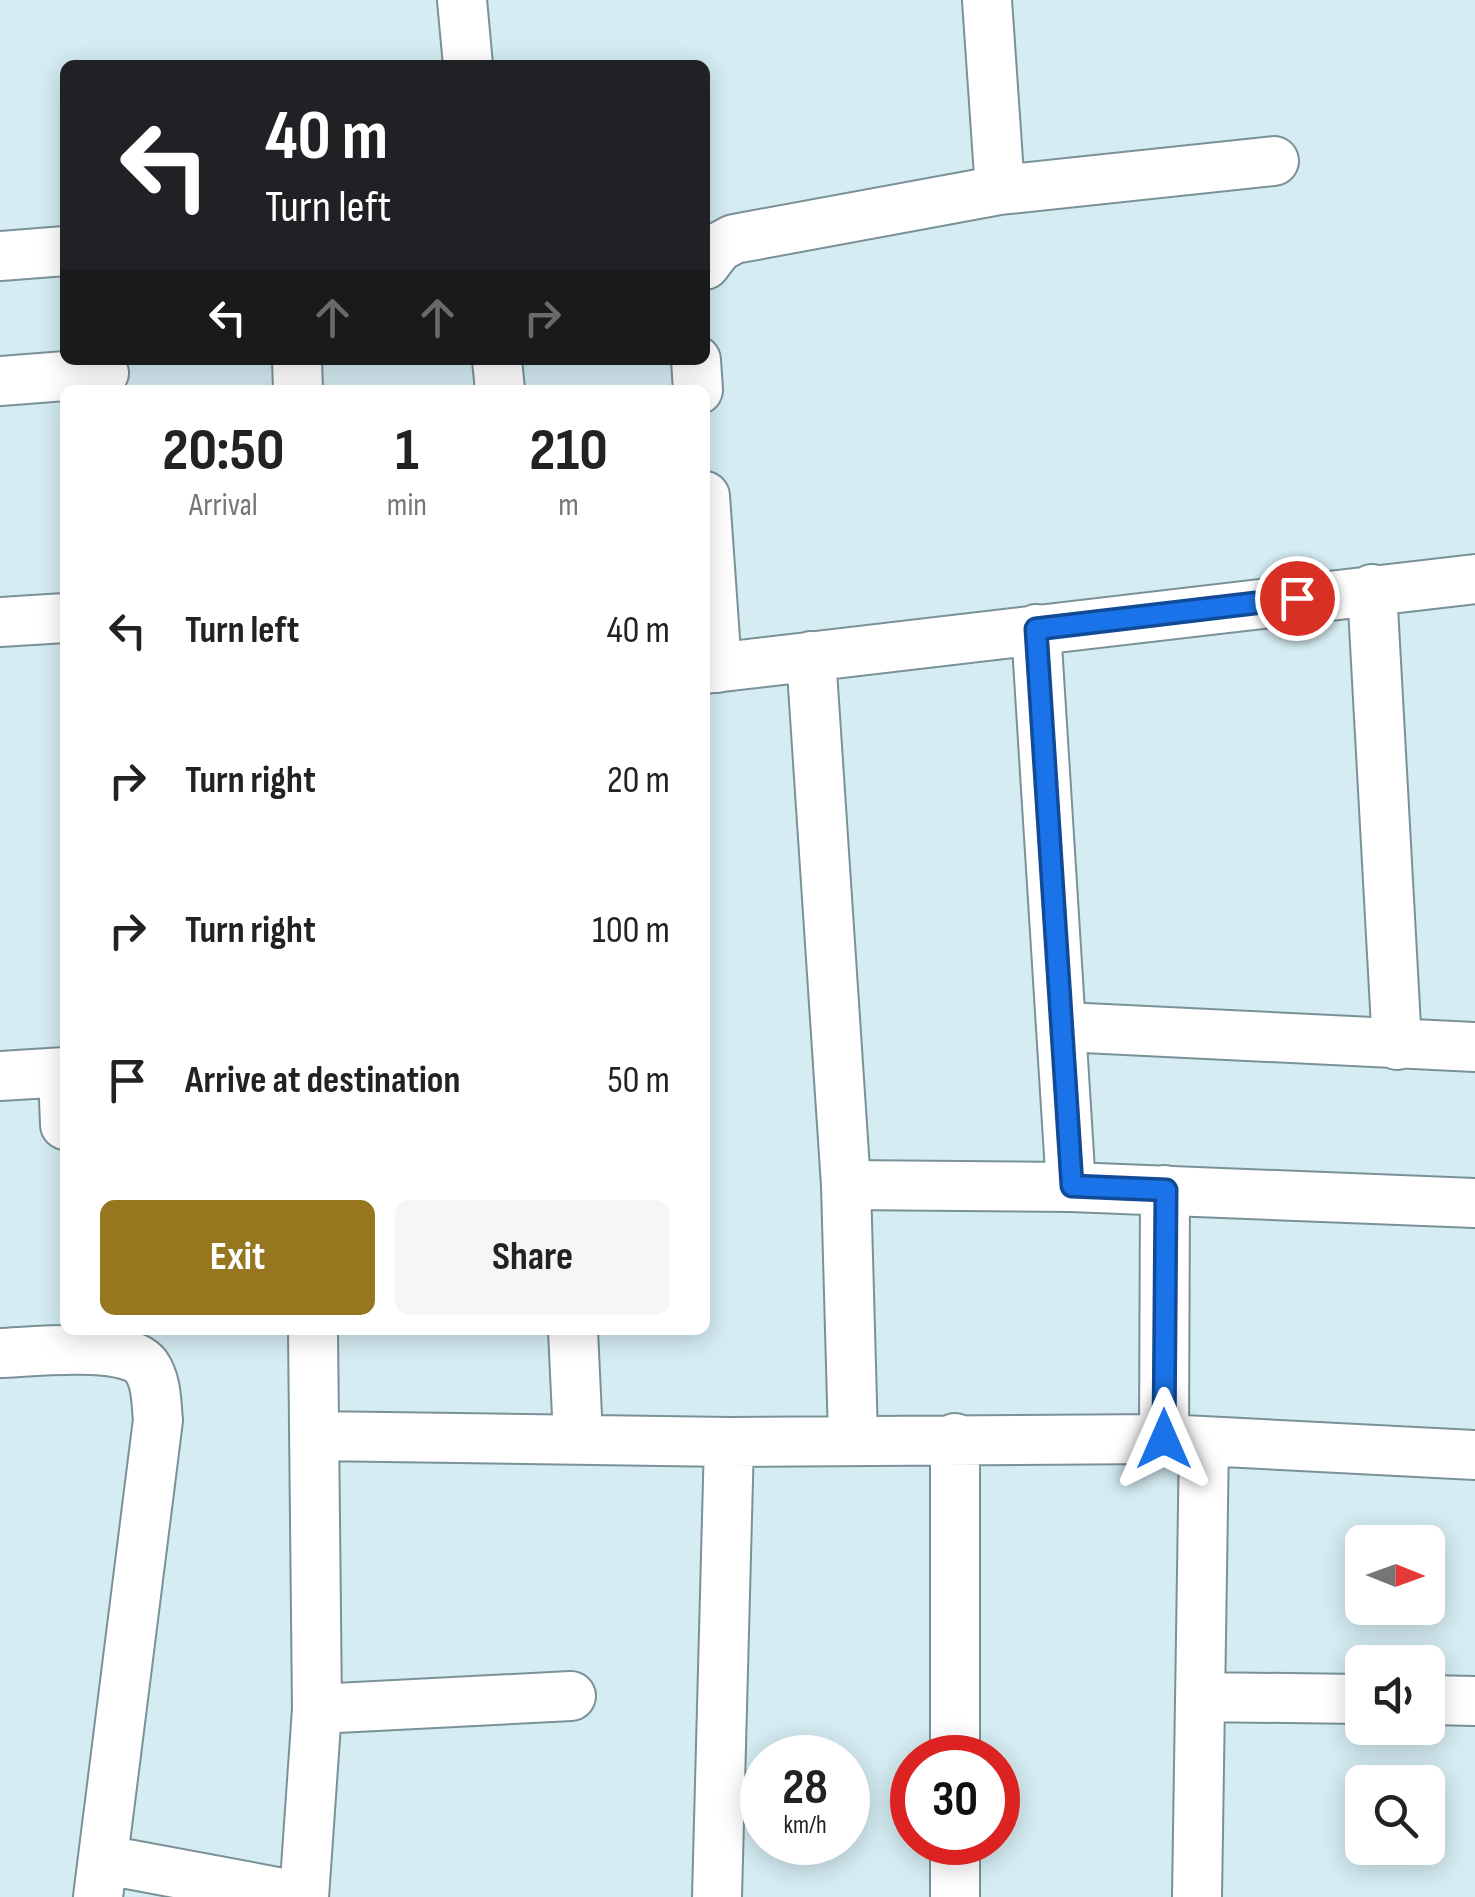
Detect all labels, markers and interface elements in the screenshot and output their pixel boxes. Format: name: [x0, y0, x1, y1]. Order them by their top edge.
text: 40 m: [265, 95, 388, 179]
icon: left: [100, 100, 230, 230]
text: Turn left: [265, 180, 391, 235]
icon: left: [200, 290, 255, 345]
icon: ahead: [305, 290, 360, 345]
icon: ahead: [410, 290, 465, 345]
icon: right: [515, 290, 570, 345]
text: 20:50: [162, 415, 285, 487]
text: 1: [395, 415, 419, 487]
text: 210: [529, 415, 608, 487]
text: Arrival: [189, 486, 258, 525]
text: min: [387, 486, 427, 525]
text: m: [558, 486, 579, 525]
pin: [1255, 556, 1340, 641]
icon: arrive: [1270, 571, 1325, 626]
icon: left: [100, 603, 155, 658]
text: Turn left: [185, 608, 299, 653]
text: 40 m: [607, 608, 670, 653]
icon: right: [100, 753, 155, 808]
text: Turn right: [185, 758, 316, 803]
text: 20 m: [607, 758, 670, 803]
icon: right: [100, 903, 155, 958]
text: Turn right: [185, 908, 316, 953]
text: 100 m: [592, 908, 670, 953]
icon: arrive: [100, 1053, 155, 1108]
text: Arrive at destination: [185, 1058, 460, 1103]
text: 50 m: [607, 1058, 670, 1103]
button: Exit: [100, 1200, 375, 1315]
button: Share: [395, 1200, 670, 1315]
position arrow: [1112, 1387, 1216, 1491]
north arrow: [1345, 1525, 1445, 1625]
map controls: [1345, 1525, 1445, 1865]
button: sound: [1345, 1645, 1445, 1745]
speed limit sign: 30: [890, 1735, 1020, 1865]
text: 28: [782, 1758, 828, 1818]
button: search: [1345, 1765, 1445, 1865]
text: km/h: [783, 1810, 827, 1841]

